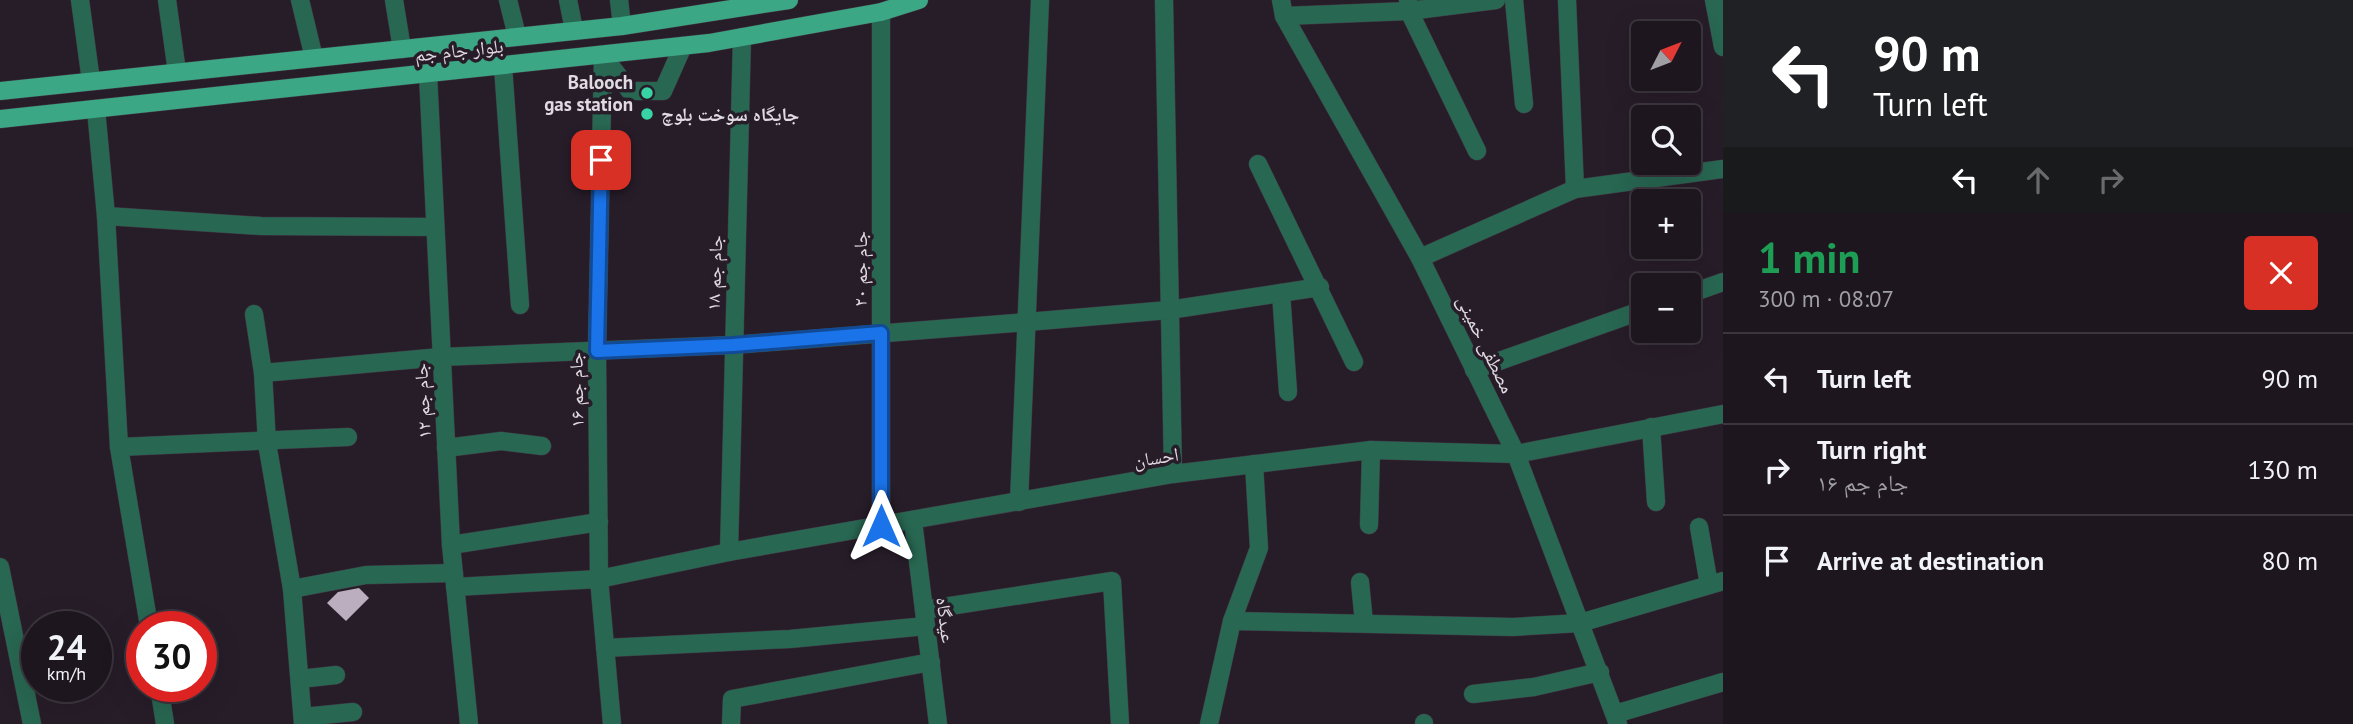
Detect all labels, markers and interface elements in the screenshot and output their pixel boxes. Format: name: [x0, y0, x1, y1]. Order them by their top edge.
north arrow: [1631, 21, 1701, 91]
map controls: [1631, 21, 1701, 343]
text: 90 m: [1873, 21, 1980, 85]
icon: left: [1758, 28, 1849, 119]
street label: بلوار جام جم: [413, 33, 505, 69]
place label: Balooch gas station: [544, 70, 633, 116]
text: Turn left: [1873, 83, 1988, 125]
marker: Balooch gas station: [639, 85, 655, 101]
place label: جایگاه سوخت بلوچ: [661, 102, 799, 126]
button: search: [1631, 105, 1701, 175]
marker: جایگاه سوخت بلوچ: [639, 106, 655, 122]
pin: [571, 130, 631, 190]
icon: arrive: [582, 141, 620, 179]
icon: left: [1946, 161, 1984, 199]
icon: ahead: [2019, 161, 2057, 199]
icon: right: [2092, 161, 2130, 199]
button: +: [1631, 189, 1701, 259]
text: 1 min: [1758, 230, 1860, 285]
street label: جام جم ۲۰: [848, 231, 874, 307]
street label: جام جم ۱۸: [701, 235, 729, 311]
button: close: [2244, 236, 2318, 310]
button: −: [1631, 273, 1701, 343]
text: 300 m · 08:07: [1758, 284, 1894, 313]
street label: مصطفی خمینی: [1452, 291, 1520, 397]
street label: جام جم ۱۶: [563, 352, 591, 428]
icon: left: [1758, 360, 1796, 398]
text: Turn left: [1817, 362, 1911, 395]
text: 90 m: [2262, 362, 2318, 395]
street label: جام جم ۱۲: [408, 363, 438, 439]
text: Turn right: [1817, 433, 1926, 466]
street label: احسان: [1132, 442, 1180, 472]
icon: right: [1758, 451, 1796, 489]
text: 130 m: [2247, 453, 2318, 486]
text: جام جم ۱۶: [1817, 468, 1908, 497]
position arrow: [844, 489, 918, 563]
icon: arrive: [1758, 542, 1796, 580]
text: Arrive at destination: [1817, 544, 2044, 577]
text: 80 m: [2262, 544, 2318, 577]
street label: عیدگاه: [931, 596, 961, 645]
speed limit sign: 30: [126, 611, 217, 702]
text: 24: [47, 624, 86, 670]
text: km/h: [47, 662, 86, 685]

